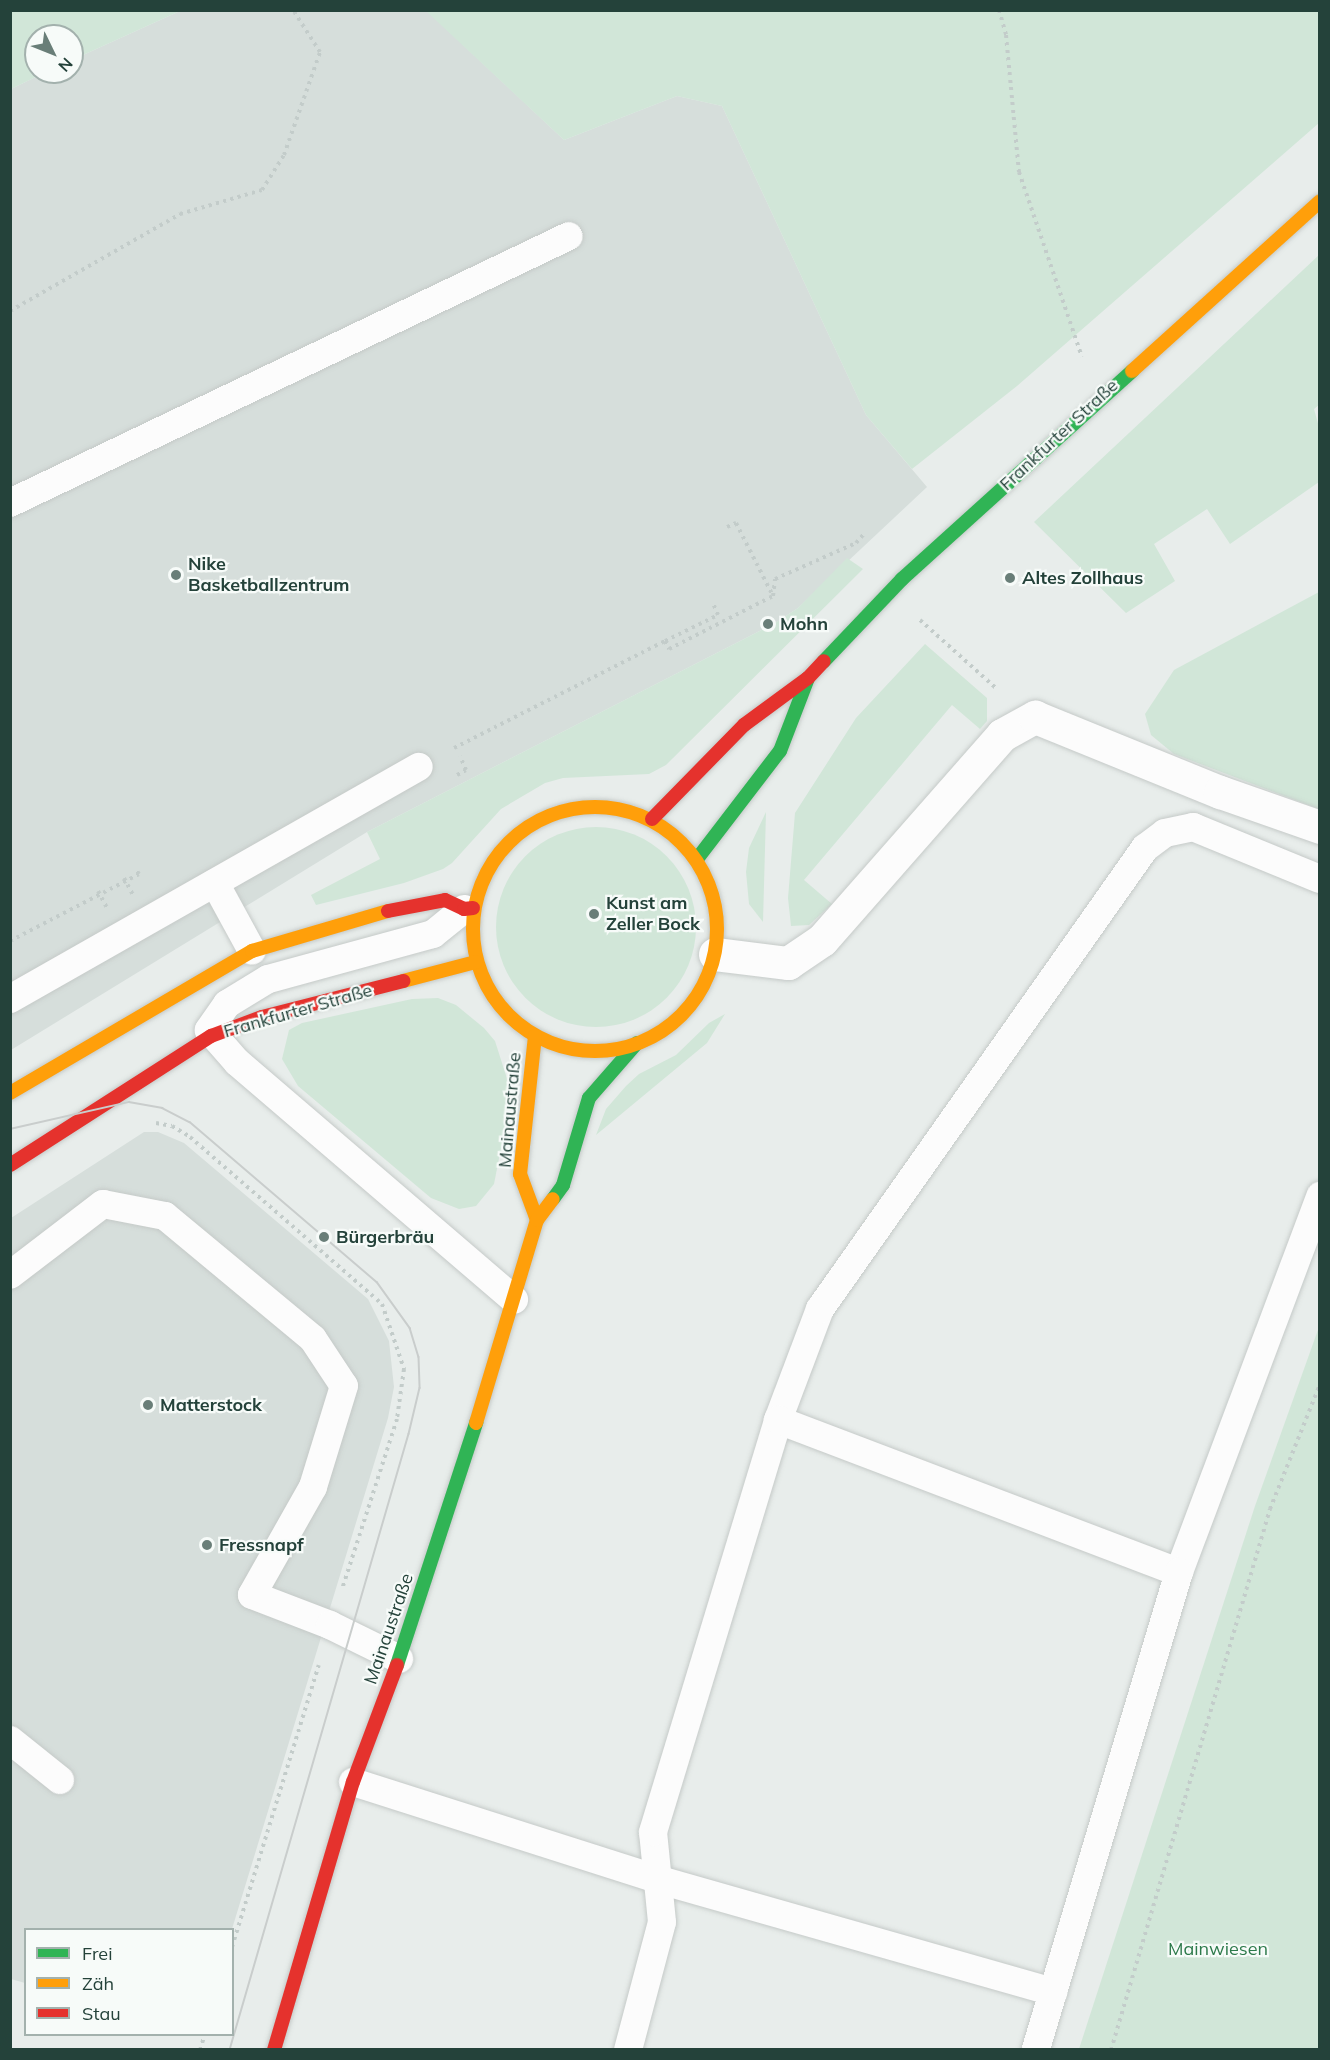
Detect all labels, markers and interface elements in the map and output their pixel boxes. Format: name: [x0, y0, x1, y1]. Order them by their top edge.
north arrow: [24, 24, 84, 84]
text: N: [54, 54, 77, 76]
street label: Frankfurter Straße: [995, 375, 1123, 495]
place label: Nike Basketballzentrum: [188, 554, 350, 596]
place label: Altes Zollhaus: [1022, 567, 1143, 589]
marker: Nike Basketballzentrum: [169, 568, 183, 582]
marker: Altes Zollhaus: [1003, 571, 1017, 585]
place label: Mohn: [780, 613, 828, 635]
marker: Mohn: [761, 617, 775, 631]
place label: Kunst am Zeller Bock: [606, 893, 700, 936]
marker: Kunst am Zeller Bock: [587, 907, 601, 921]
street label: Frankfurter Straße: [221, 979, 375, 1043]
street label: Mainaustraße: [494, 1051, 526, 1169]
place label: Bürgerbräu: [336, 1226, 434, 1248]
marker: Bürgerbräu: [317, 1230, 331, 1244]
place label: Matterstock: [160, 1394, 262, 1416]
marker: Matterstock: [141, 1398, 155, 1412]
place label: Fressnapf: [219, 1534, 304, 1556]
marker: Fressnapf: [200, 1538, 214, 1552]
street label: Mainaustraße: [360, 1571, 418, 1687]
legend: [24, 1928, 234, 2036]
park label: Mainwiesen: [1168, 1938, 1268, 1960]
text: Frei: [82, 1942, 112, 1965]
text: Zäh: [82, 1972, 114, 1995]
text: Stau: [82, 2002, 121, 2025]

